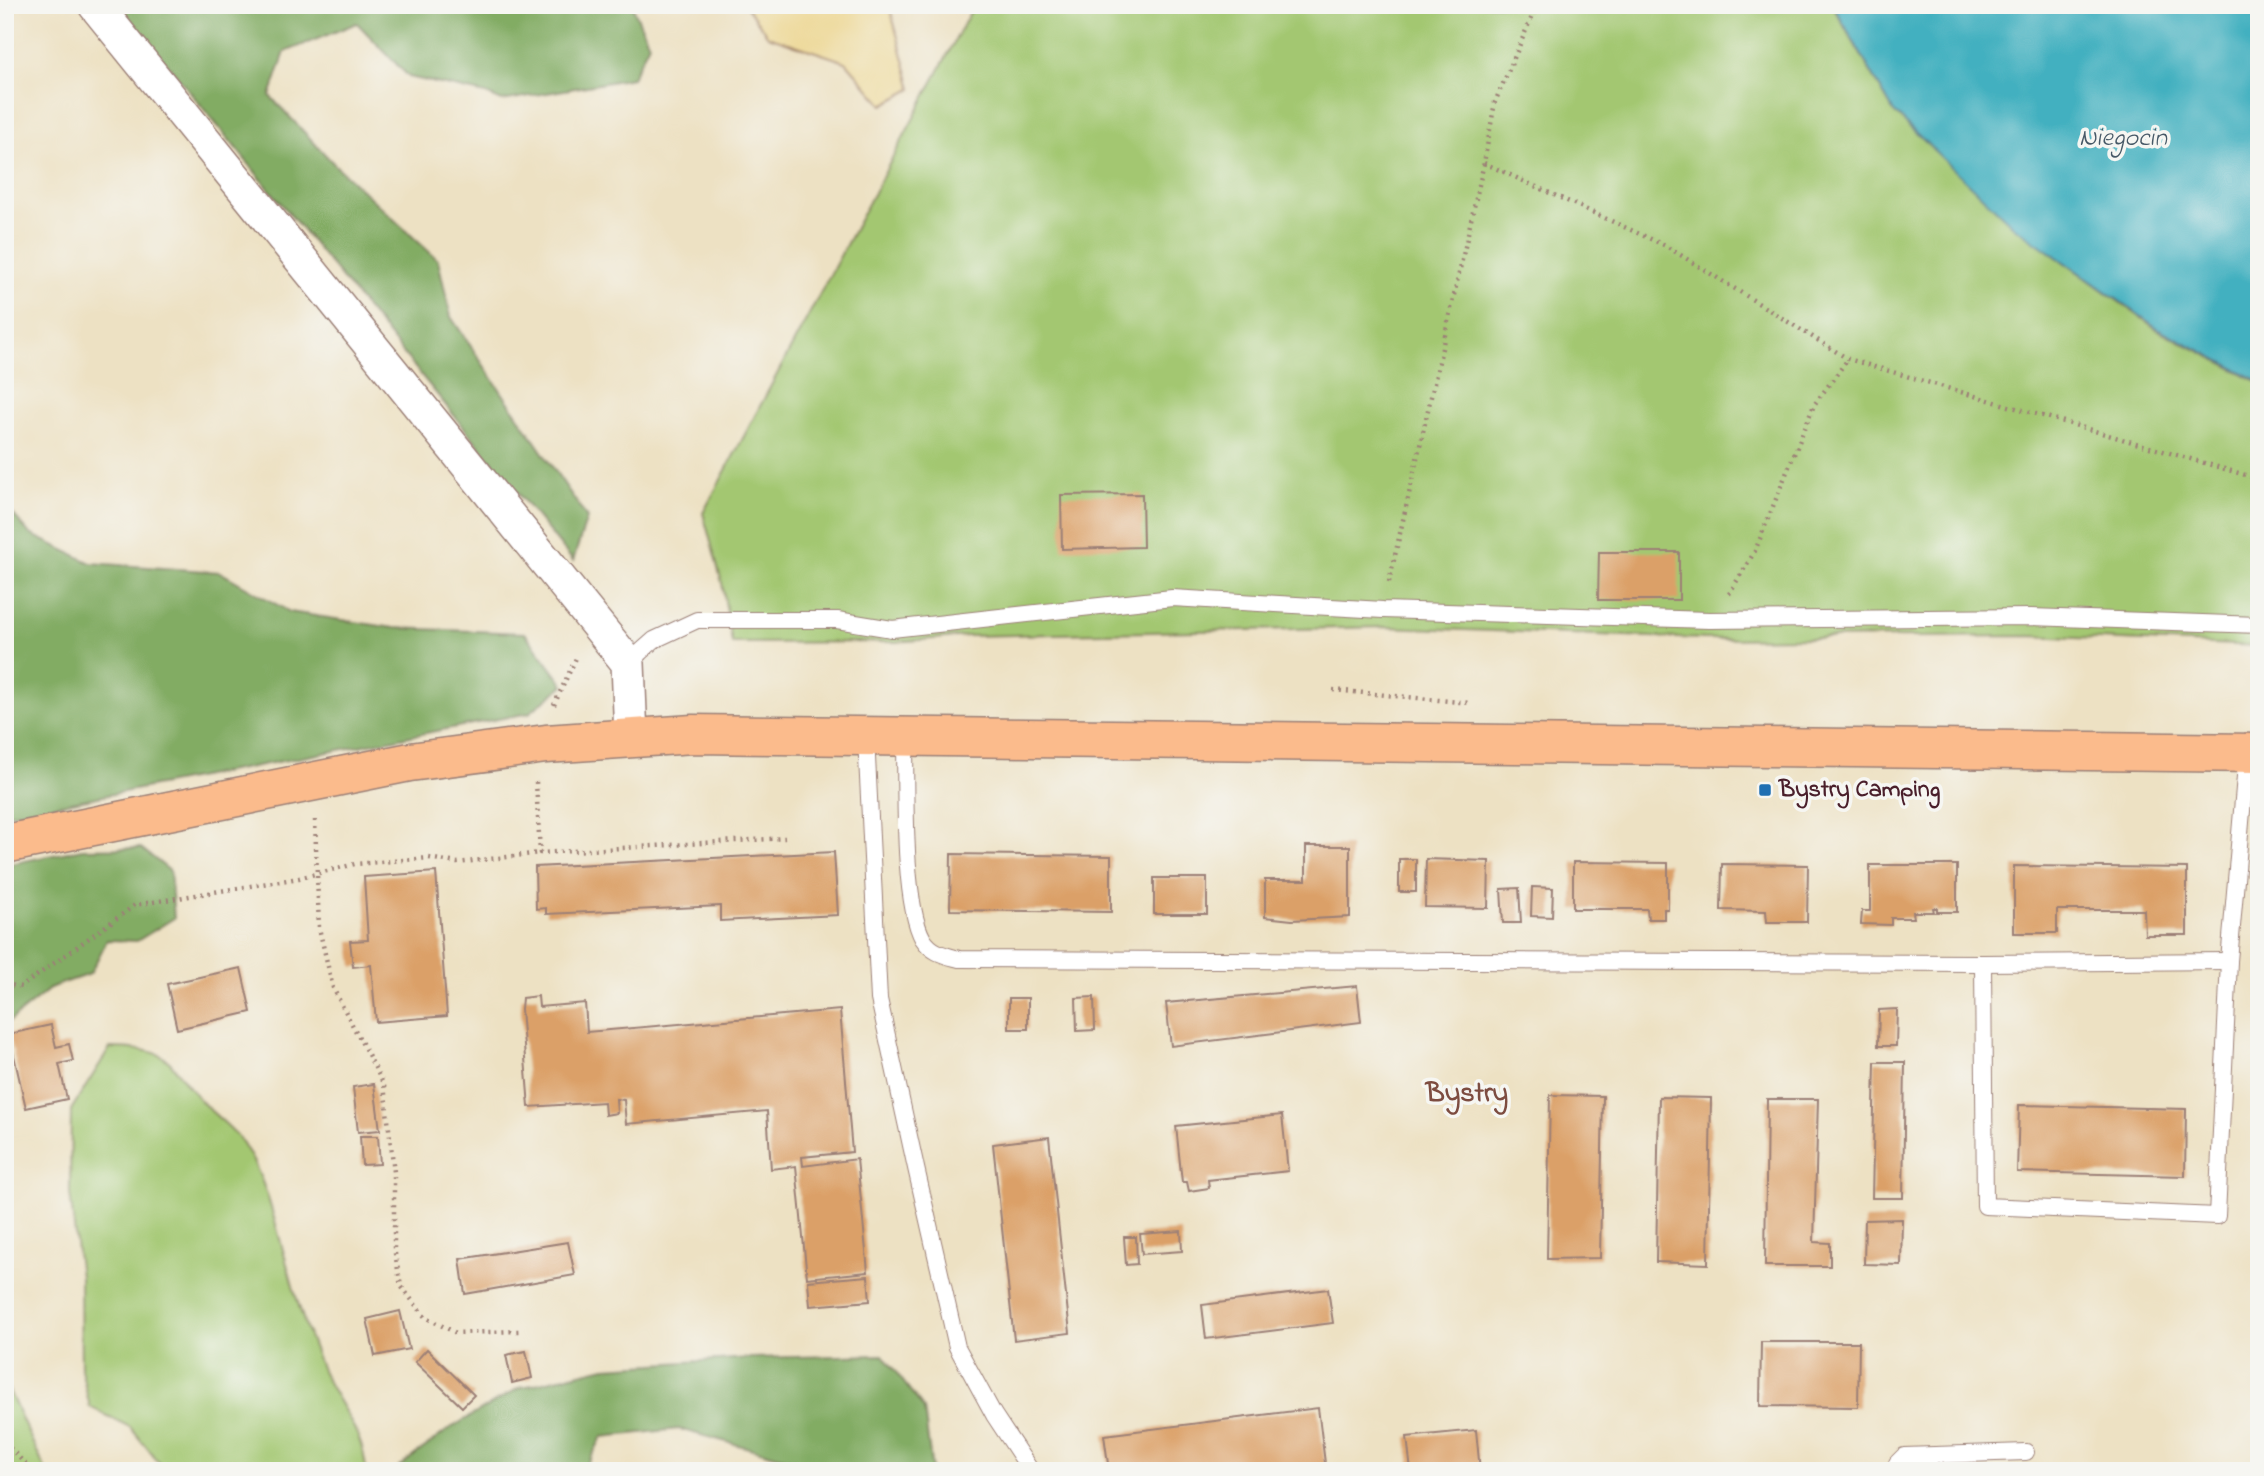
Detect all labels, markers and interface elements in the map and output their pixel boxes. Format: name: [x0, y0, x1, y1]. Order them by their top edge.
water label: Niegocin: [2079, 120, 2168, 158]
place label: Bystry Camping: [1778, 773, 1941, 809]
marker: Bystry Camping: [1757, 782, 1773, 798]
district label: Bystry: [1424, 1074, 1508, 1115]

